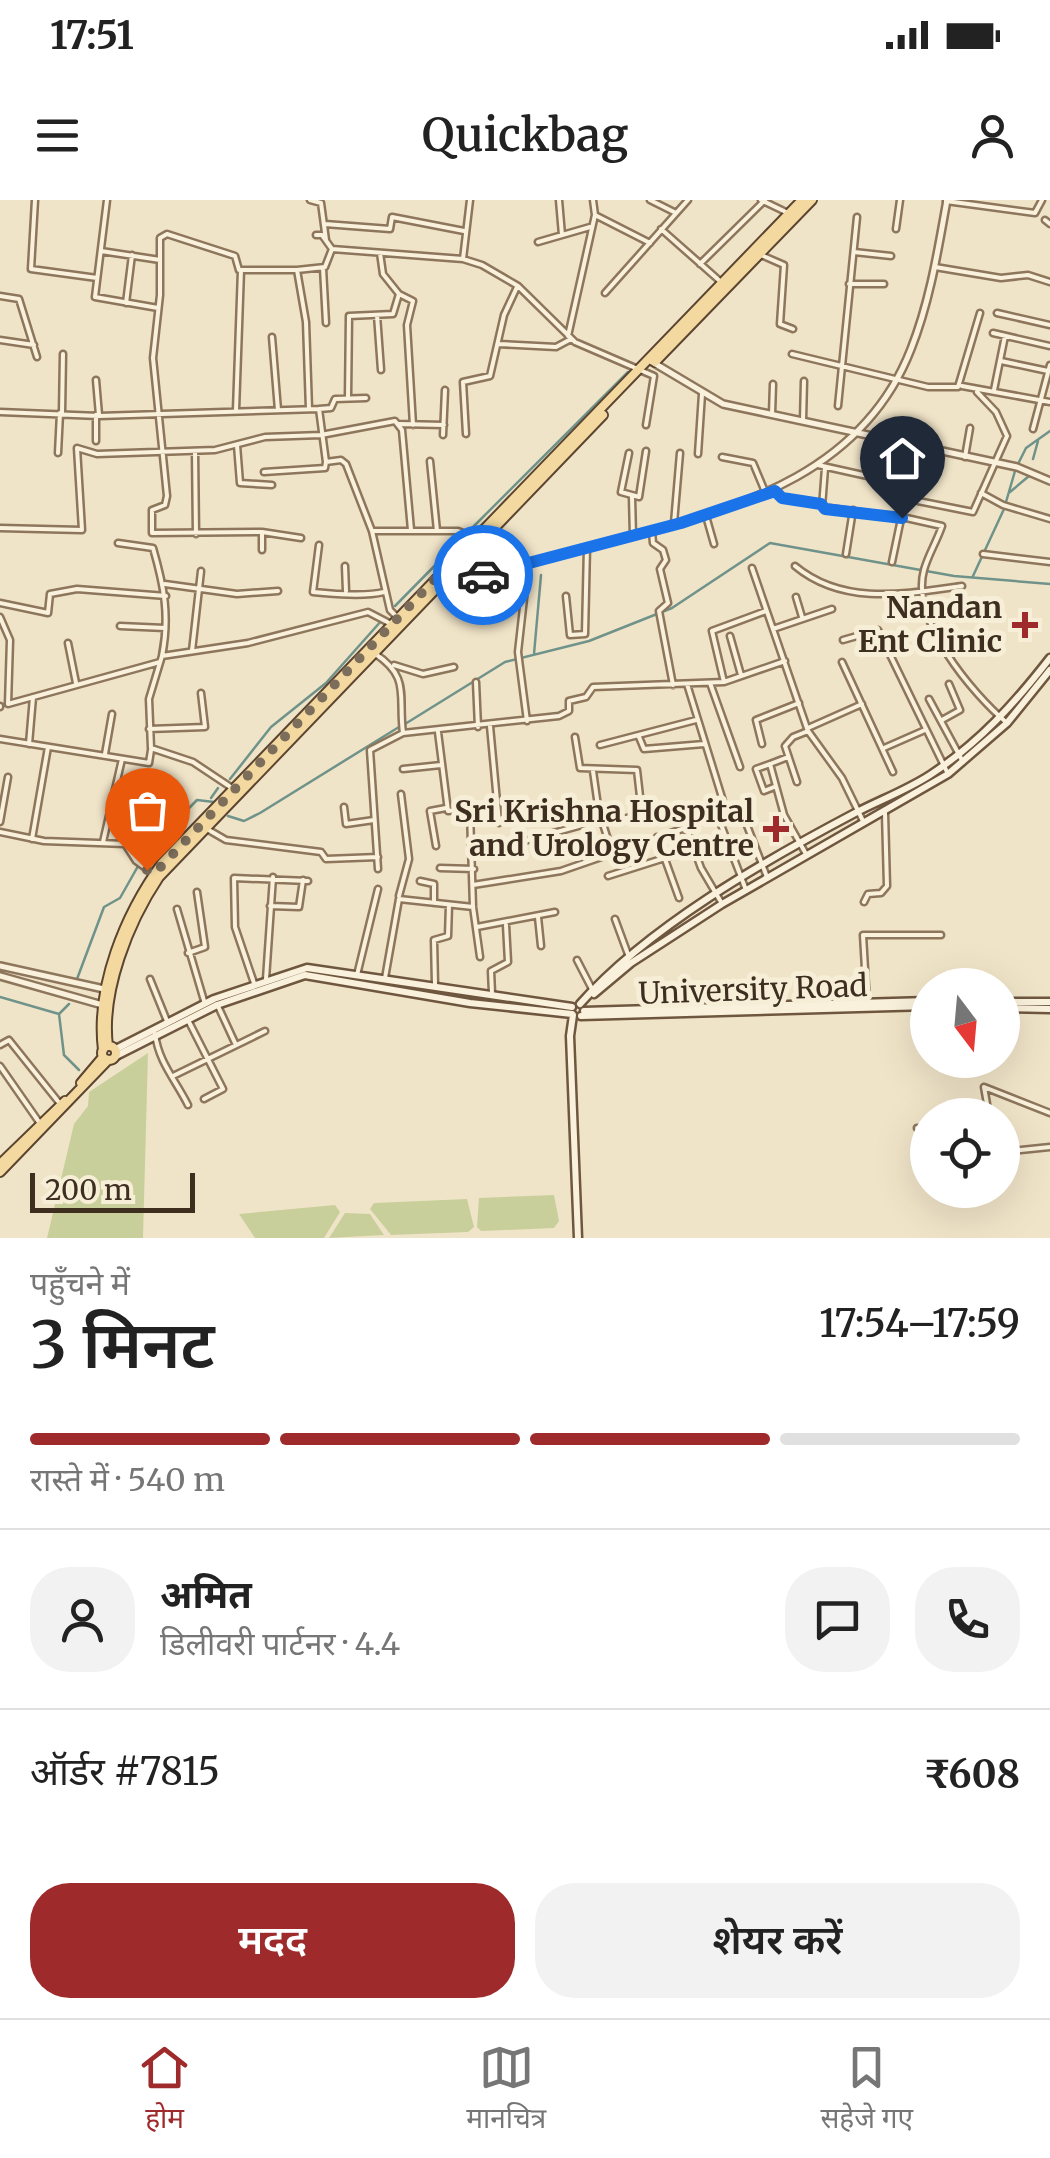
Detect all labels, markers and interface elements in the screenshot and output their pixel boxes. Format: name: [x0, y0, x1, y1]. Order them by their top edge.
text: 17:51: [50, 12, 134, 59]
text: Quickbag: [422, 107, 628, 163]
icon: menu: [30, 108, 85, 163]
icon: person: [965, 108, 1020, 163]
pin: [860, 416, 945, 519]
icon: home: [875, 431, 930, 486]
courier: [433, 525, 533, 625]
icon: car: [456, 548, 511, 603]
place label: Nandan Ent Clinic: [858, 588, 1002, 660]
marker: Nandan Ent Clinic: [1012, 612, 1038, 638]
pin: [105, 768, 190, 871]
icon: bag: [120, 783, 175, 838]
place label: Sri Krishna Hospital and Urology Centre: [454, 792, 754, 864]
marker: Sri Krishna Hospital and Urology Centre: [763, 816, 789, 842]
street label: University Road: [638, 966, 868, 1012]
north arrow: [910, 968, 1020, 1078]
map controls: [910, 968, 1020, 1208]
button: locate: [910, 1098, 1020, 1208]
scale bar: [30, 1168, 195, 1213]
text: 200 m: [45, 1172, 132, 1208]
text: पहुँचने में: [30, 1264, 130, 1304]
text: 17:54–17:59: [819, 1300, 1020, 1347]
text: 3 मिनट: [30, 1304, 215, 1386]
text: रास्ते में · 540 m: [30, 1460, 225, 1500]
button: person: [30, 1567, 135, 1672]
button: chat: [785, 1567, 890, 1672]
button: phone: [915, 1567, 1020, 1672]
text: अमित: [160, 1571, 252, 1618]
text: डिलीवरी पार्टनर · 4.4: [160, 1624, 400, 1664]
text: ऑर्डर #7815: [30, 1748, 220, 1795]
text: ₹608: [923, 1751, 1020, 1798]
button: मदद: [30, 1883, 515, 1998]
button: शेयर करें: [535, 1883, 1020, 1998]
tab: होम: [137, 2040, 192, 2139]
tab: मानचित्र: [466, 2040, 546, 2139]
tab: सहेजे गए: [820, 2040, 913, 2139]

